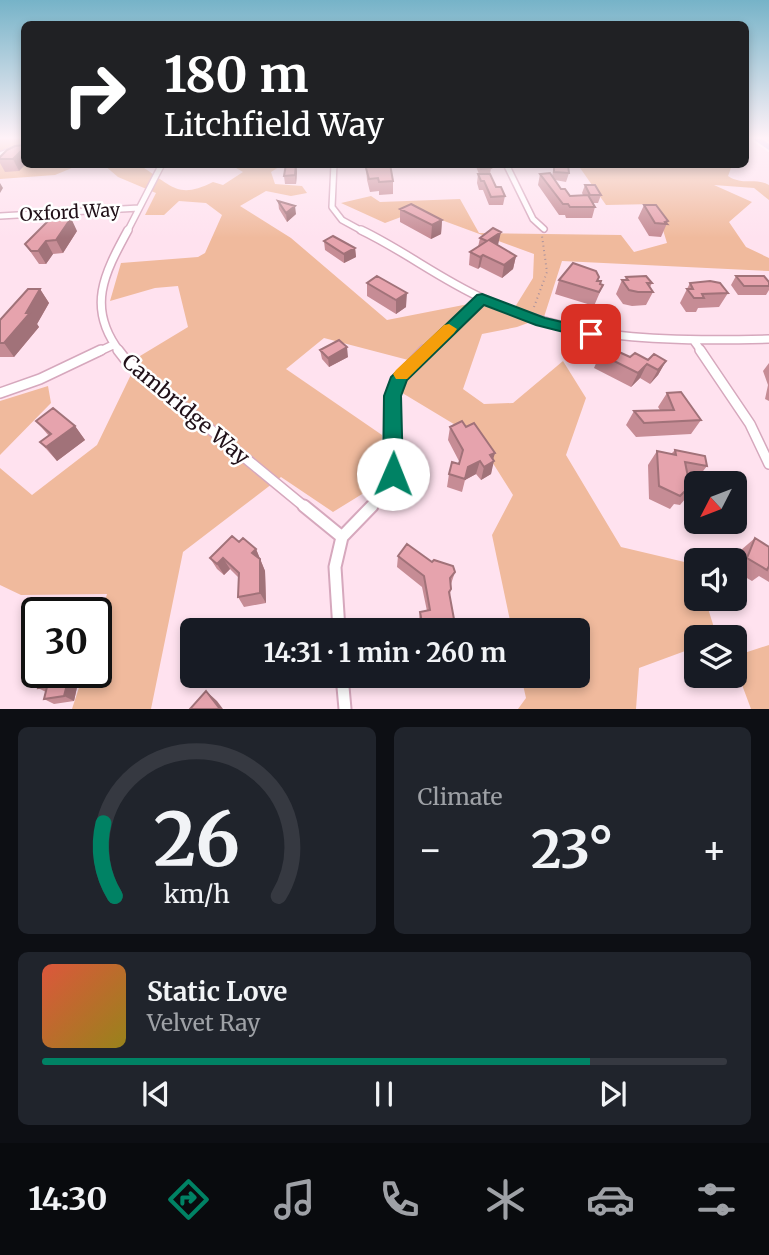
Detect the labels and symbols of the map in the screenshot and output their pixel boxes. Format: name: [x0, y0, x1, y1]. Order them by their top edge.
street label: Oxford Way: [19, 198, 121, 226]
pin: [561, 304, 621, 364]
street label: Cambridge Way: [117, 348, 256, 471]
position arrow: [356, 437, 430, 511]
north arrow: [684, 471, 747, 534]
speed limit sign: 30: [21, 597, 112, 688]

